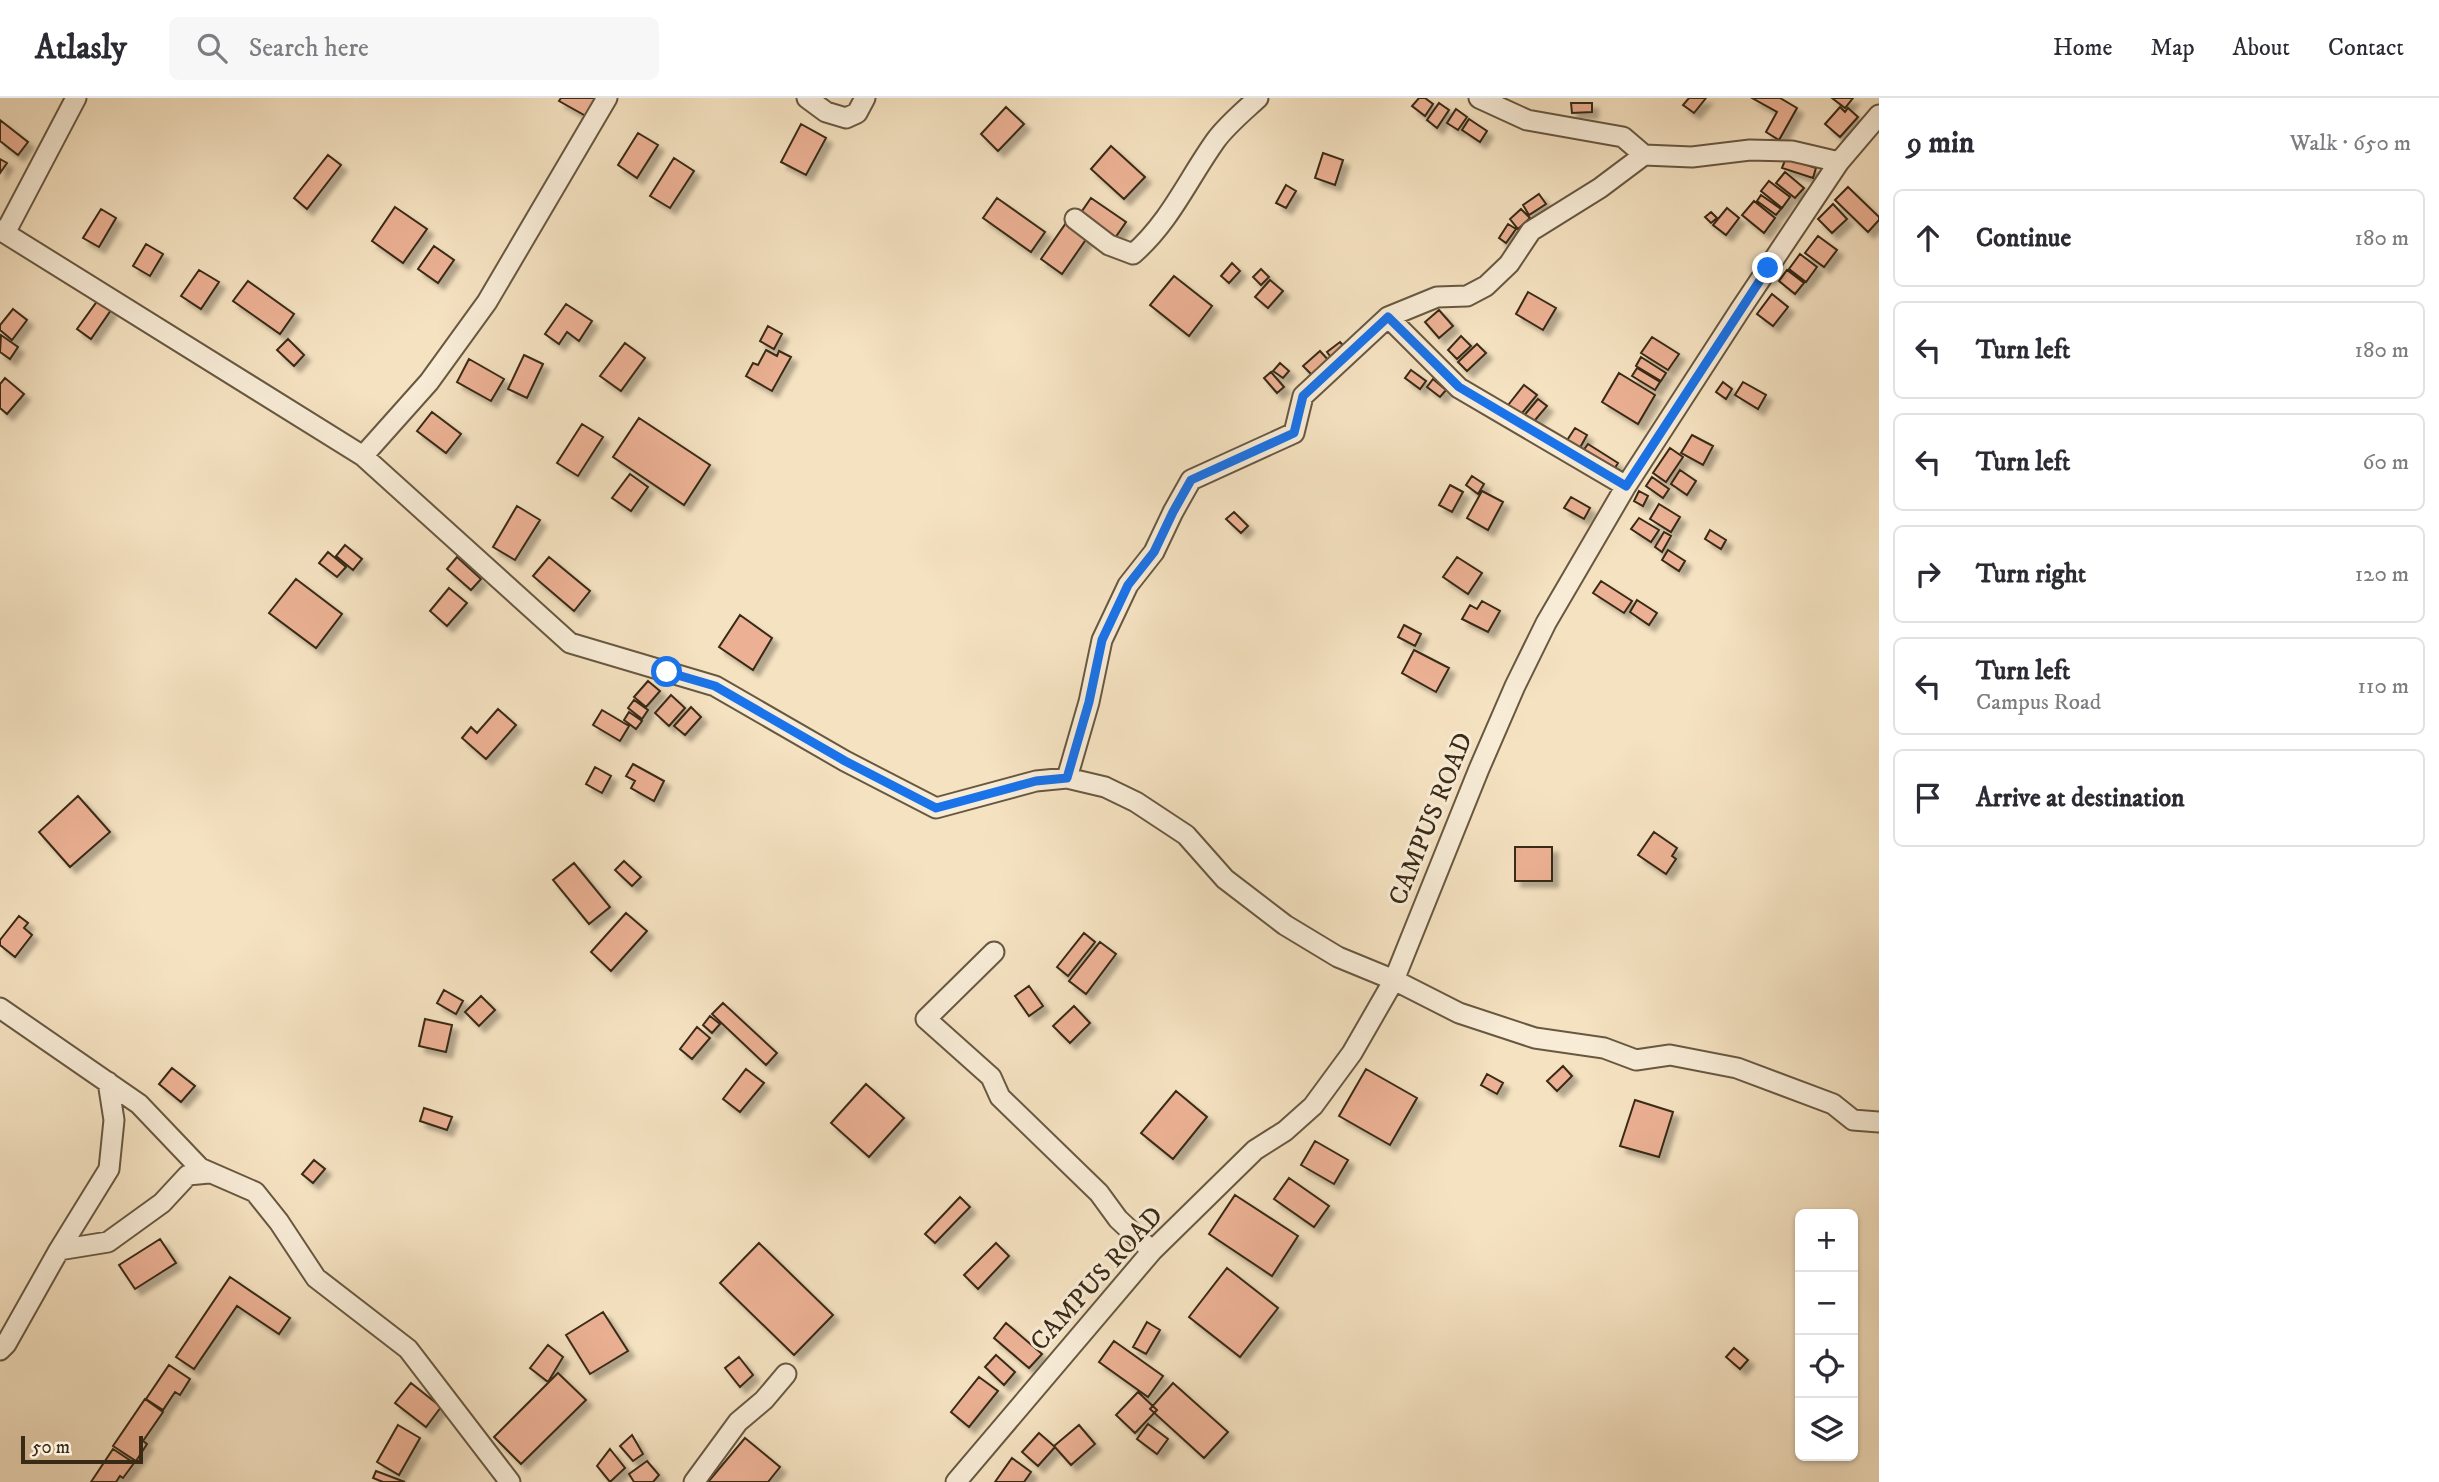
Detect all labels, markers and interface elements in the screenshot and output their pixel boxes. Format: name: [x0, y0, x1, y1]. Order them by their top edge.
search box: [169, 17, 659, 80]
text: Atlasly: [35, 28, 127, 69]
icon: search: [193, 29, 231, 67]
text: Search here: [249, 32, 369, 65]
text: Home: [2053, 33, 2112, 63]
text: Map: [2150, 33, 2195, 63]
text: About: [2233, 33, 2290, 63]
text: Contact: [2328, 33, 2404, 63]
text: 9 min: [1907, 125, 1974, 162]
text: Walk · 650 m: [2290, 129, 2411, 158]
icon: ahead: [1909, 219, 1947, 257]
text: Continue: [1976, 222, 2071, 255]
text: 180 m: [2354, 224, 2409, 253]
route end: [1752, 252, 1783, 283]
icon: left: [1909, 331, 1947, 369]
text: Turn left: [1976, 334, 2070, 367]
text: 180 m: [2354, 336, 2409, 365]
icon: left: [1909, 443, 1947, 481]
text: Turn left: [1976, 446, 2070, 479]
text: 60 m: [2362, 448, 2409, 477]
icon: right: [1909, 555, 1947, 593]
text: Turn right: [1976, 558, 2086, 591]
text: 120 m: [2355, 560, 2409, 589]
text: Turn left: [1976, 655, 2070, 688]
route start: [651, 656, 682, 687]
icon: left: [1909, 667, 1947, 705]
text: 110 m: [2358, 672, 2409, 701]
text: Campus Road: [1976, 688, 2101, 717]
street label: CAMPUS ROAD: [1381, 728, 1481, 910]
icon: arrive: [1909, 779, 1947, 817]
text: Arrive at destination: [1976, 782, 2185, 815]
street label: CAMPUS ROAD: [1023, 1200, 1171, 1358]
map controls: [1795, 1209, 1858, 1461]
button: +: [1795, 1209, 1858, 1272]
button: −: [1795, 1272, 1858, 1335]
button: locate: [1795, 1335, 1858, 1398]
button: layers: [1795, 1398, 1858, 1461]
scale bar: [21, 1433, 144, 1465]
text: 50 m: [32, 1436, 70, 1459]

